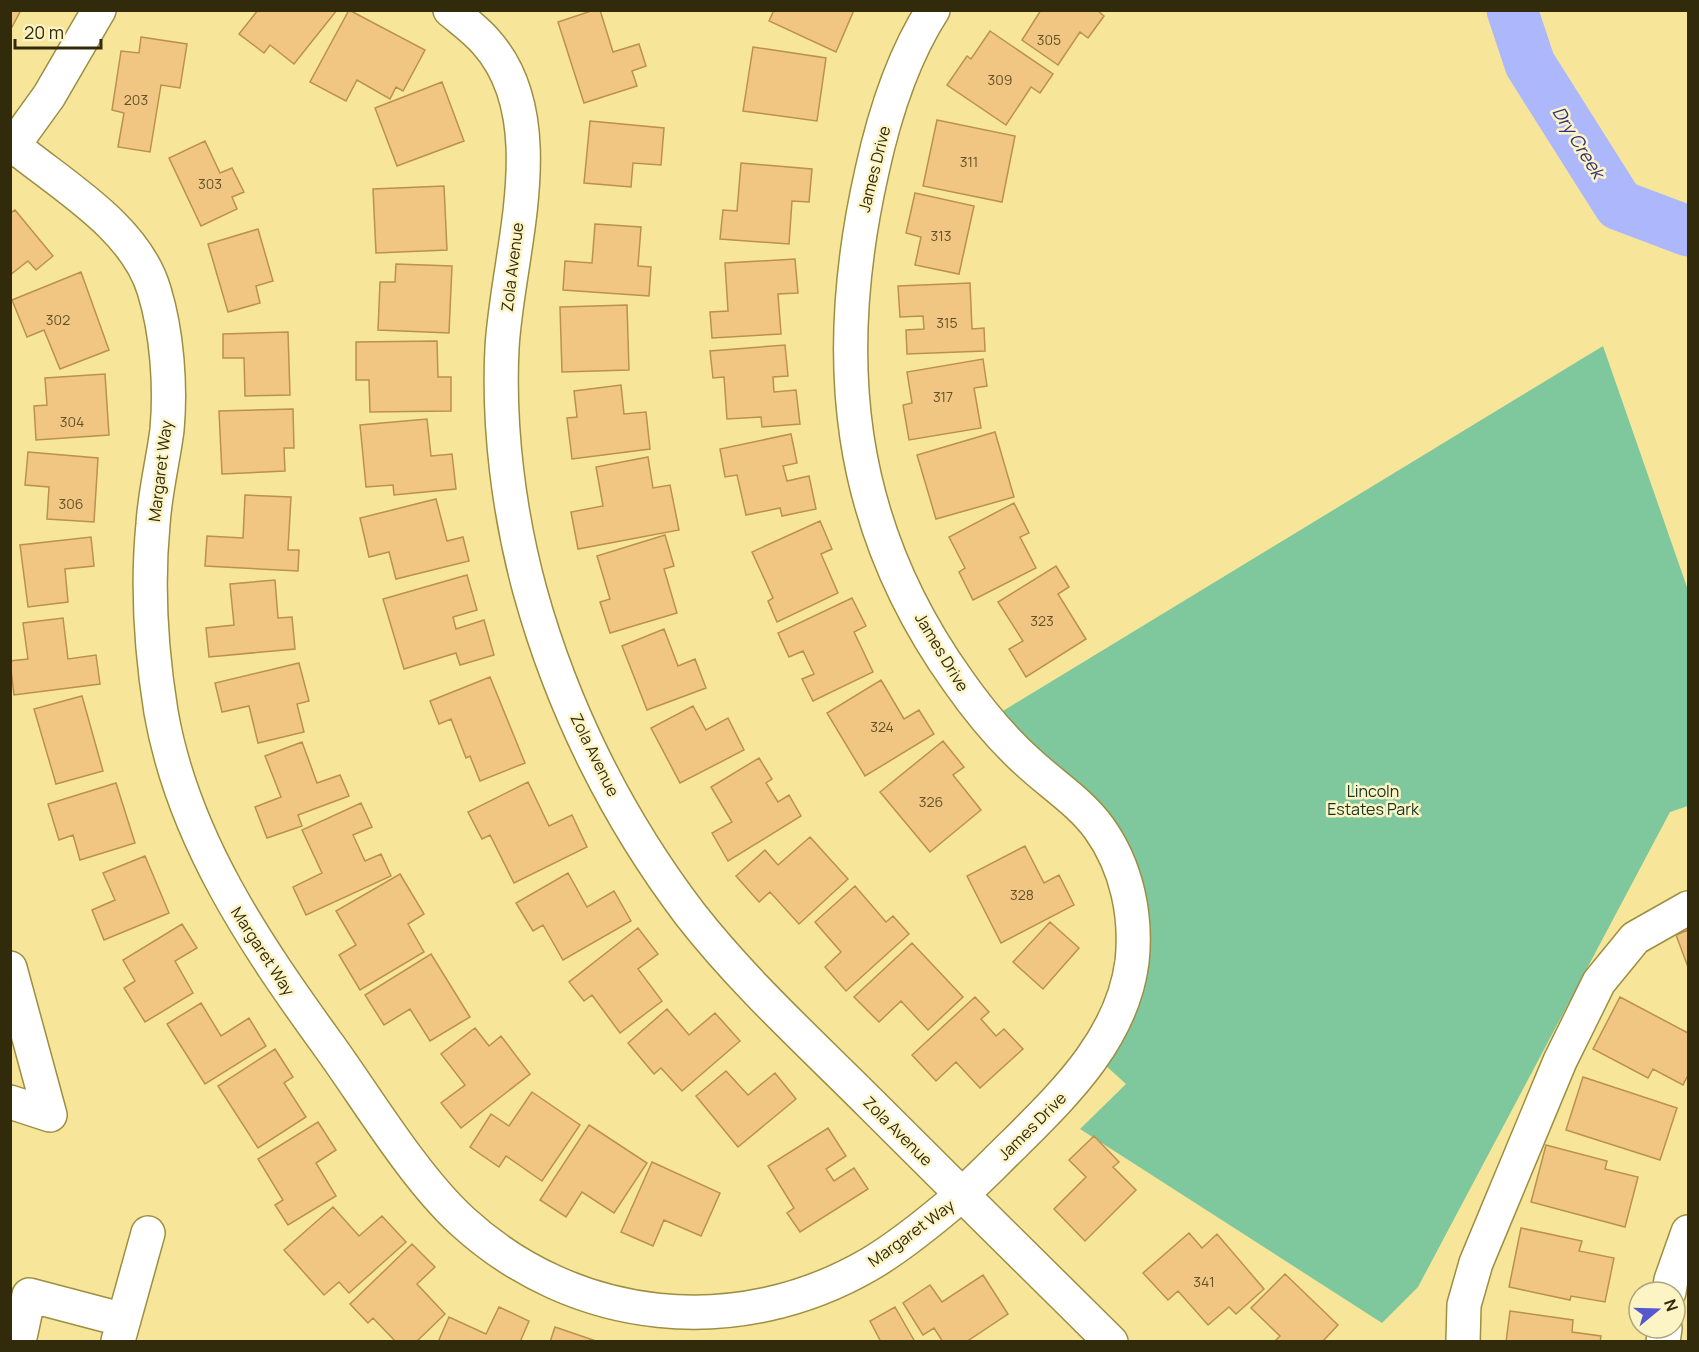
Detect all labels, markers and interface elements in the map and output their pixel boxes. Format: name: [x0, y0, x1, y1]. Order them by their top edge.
scale bar: [15, 12, 100, 50]
text: 20 m: [24, 20, 64, 44]
house number: 305: [1037, 30, 1061, 49]
house number: 309: [988, 70, 1012, 89]
house number: 203: [124, 90, 148, 109]
water label: Dry Creek: [1547, 101, 1612, 185]
street label: James Drive: [853, 124, 895, 214]
house number: 311: [960, 152, 978, 171]
house number: 303: [198, 174, 222, 193]
street label: Zola Avenue: [496, 221, 528, 313]
house number: 313: [931, 226, 951, 245]
house number: 302: [46, 310, 70, 329]
house number: 315: [936, 313, 958, 332]
house number: 317: [933, 387, 953, 406]
house number: 304: [60, 412, 84, 431]
street label: Margaret Way: [143, 419, 177, 523]
house number: 306: [59, 494, 83, 513]
street label: James Drive: [910, 609, 974, 695]
house number: 323: [1030, 611, 1054, 630]
street label: Zola Avenue: [565, 710, 625, 800]
house number: 324: [870, 717, 894, 736]
park label: Lincoln Estates Park: [1327, 780, 1420, 820]
house number: 326: [919, 792, 943, 811]
house number: 328: [1010, 885, 1034, 904]
street label: Margaret Way: [226, 902, 300, 1000]
street label: James Drive: [993, 1087, 1071, 1165]
street label: Zola Avenue: [858, 1091, 938, 1171]
street label: Margaret Way: [863, 1194, 959, 1272]
house number: 341: [1193, 1272, 1215, 1291]
north arrow: [1627, 1280, 1687, 1340]
text: N: [1659, 1296, 1683, 1314]

